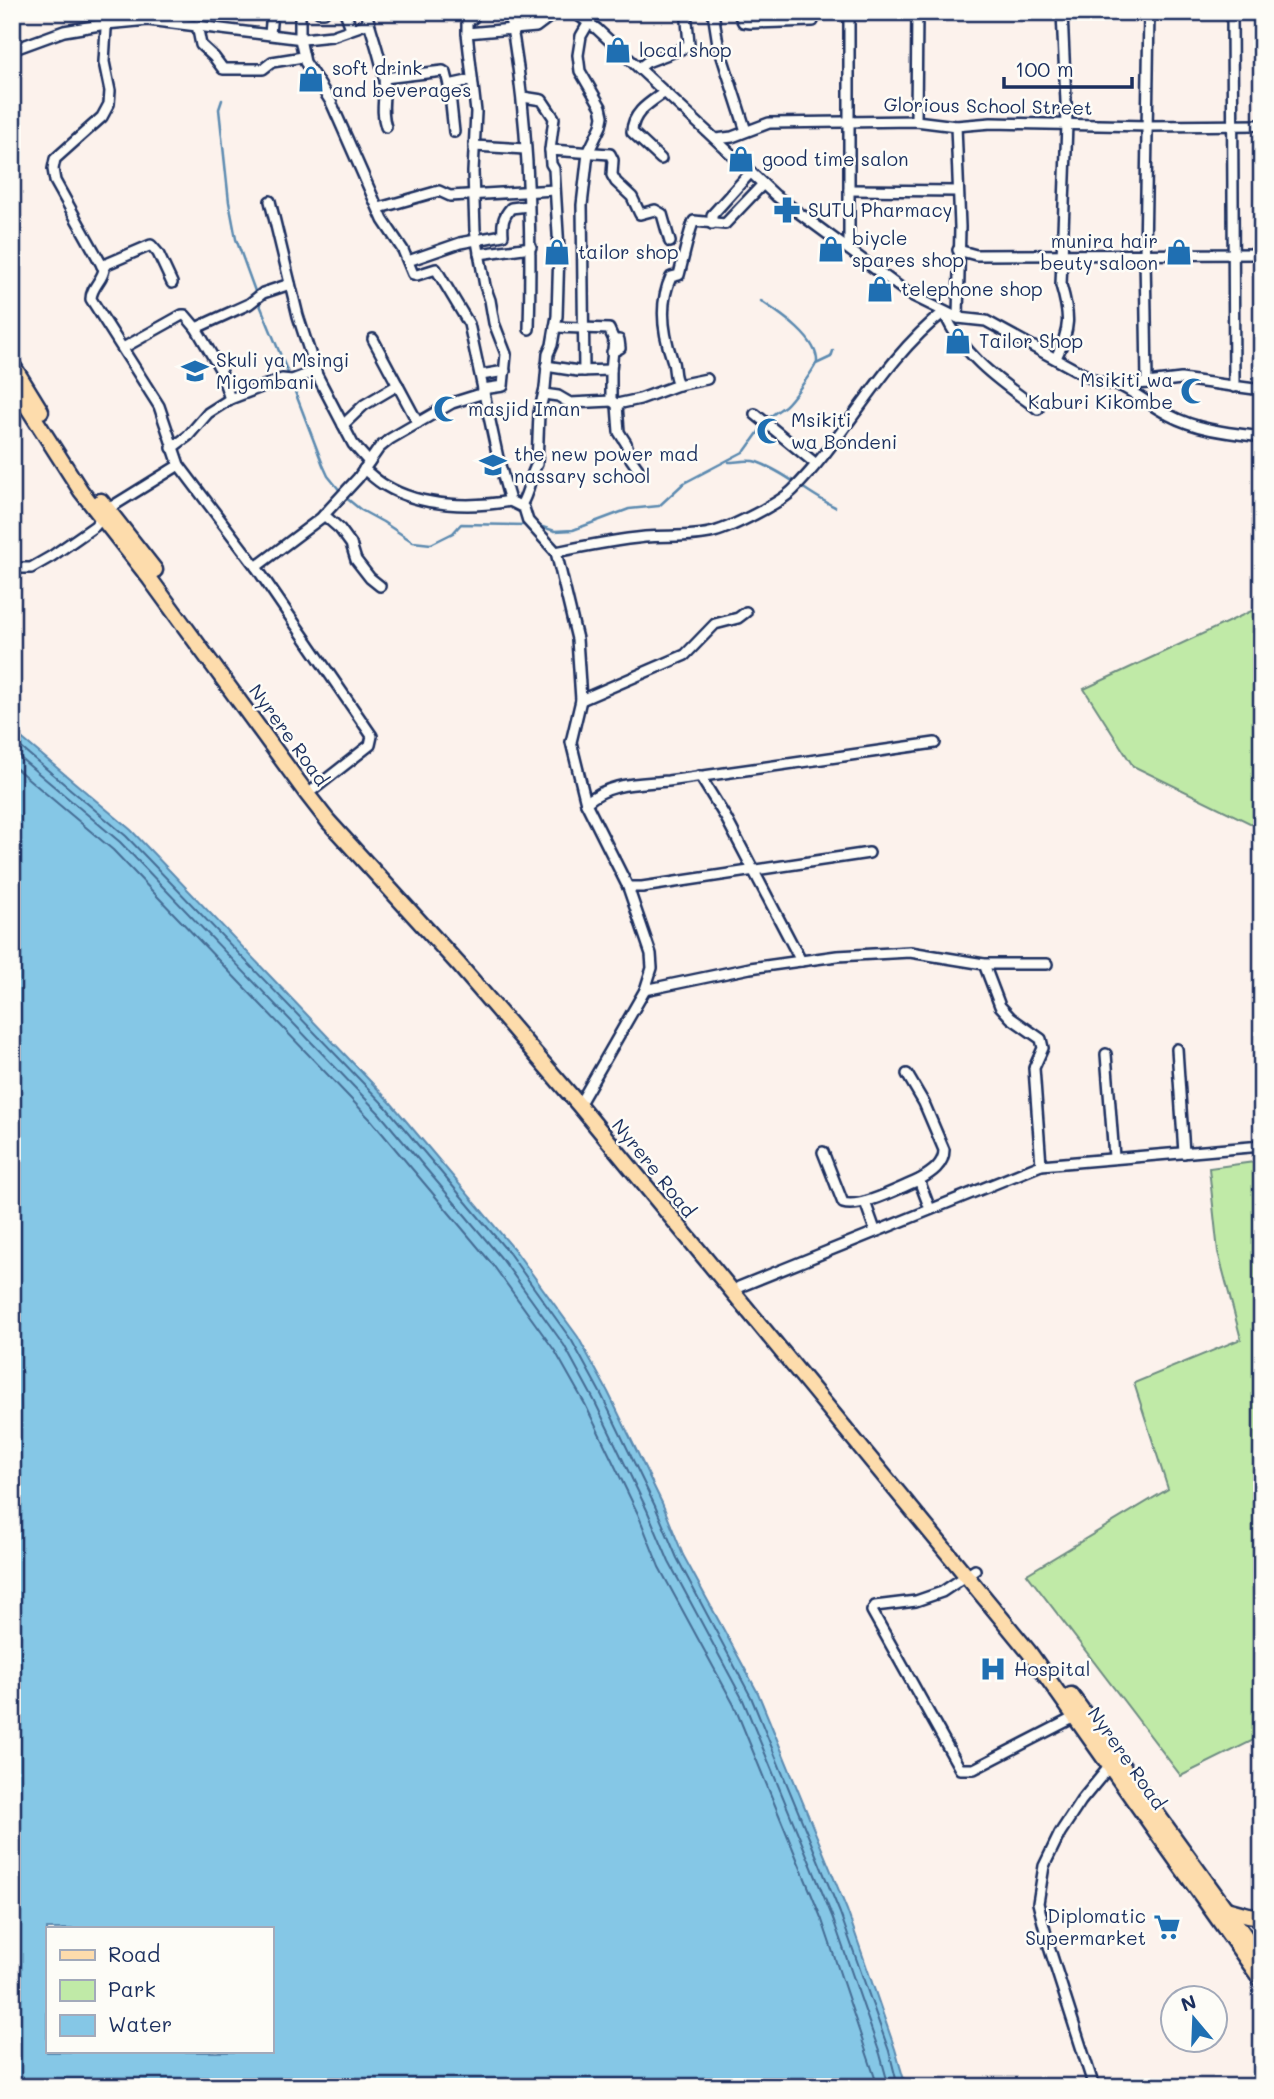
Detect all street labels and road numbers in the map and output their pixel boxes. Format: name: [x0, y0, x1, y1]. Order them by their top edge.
street label: Glorious School Street: [883, 91, 1093, 120]
street label: Nyrere Road: [244, 679, 335, 791]
street label: Nyrere Road: [607, 1113, 702, 1222]
street label: Nyrere Road: [1083, 1701, 1172, 1814]

